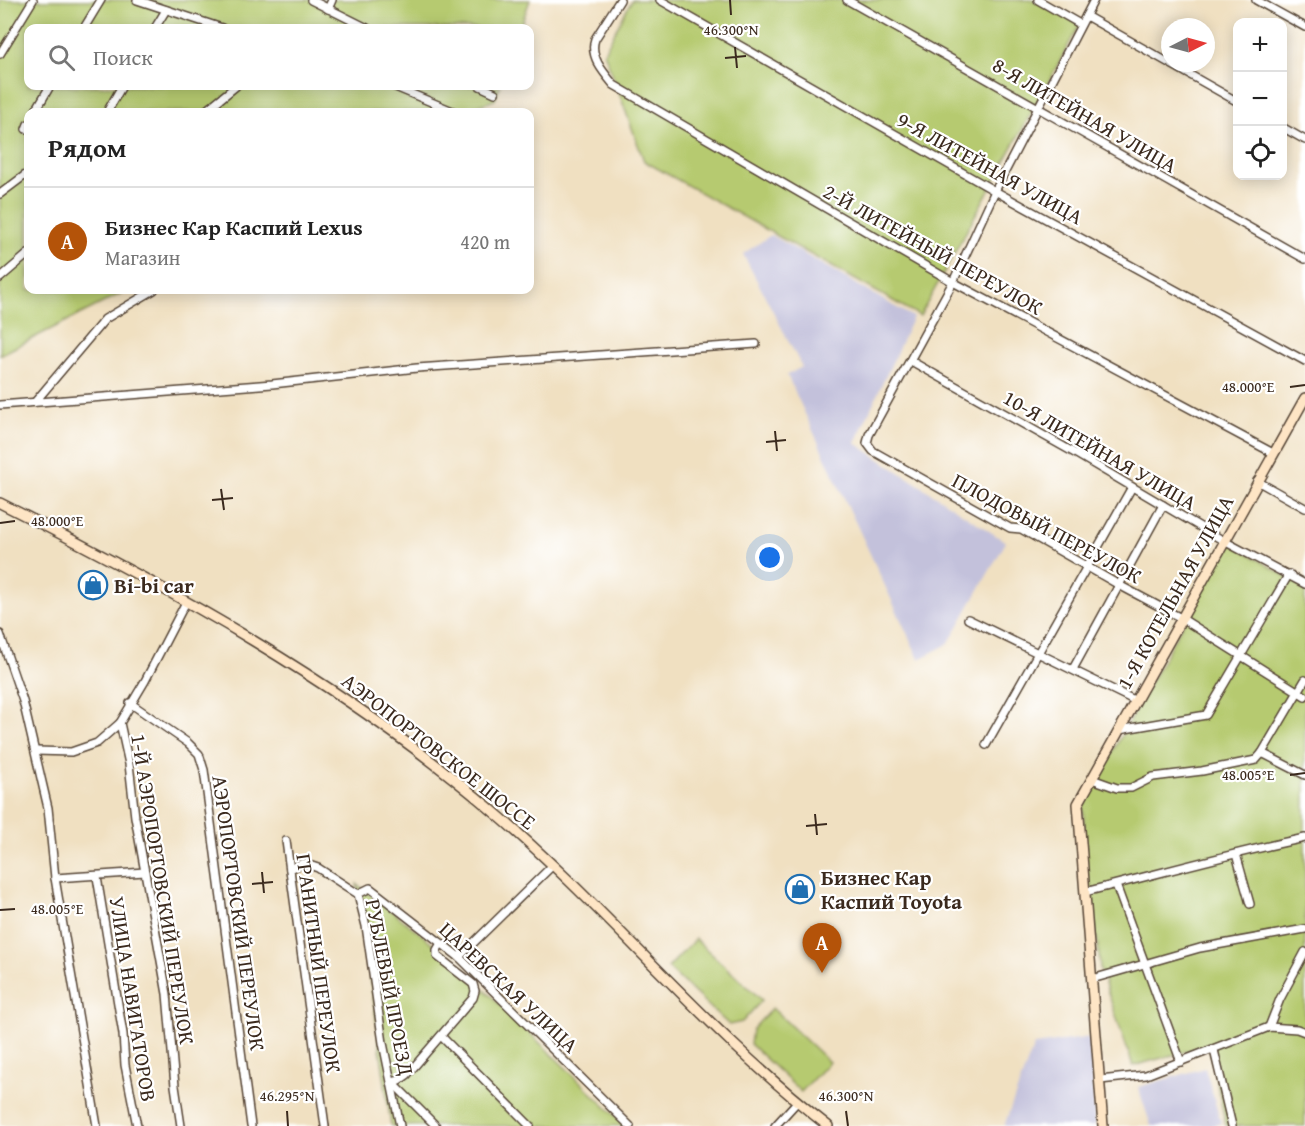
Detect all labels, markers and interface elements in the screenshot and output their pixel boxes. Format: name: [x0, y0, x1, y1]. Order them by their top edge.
north arrow: [1161, 18, 1215, 72]
map controls: [1233, 18, 1287, 180]
button: +: [1233, 18, 1287, 72]
text: 46.300°N: [704, 19, 759, 40]
search box: [24, 24, 534, 90]
icon: search: [45, 41, 78, 74]
text: Поиск: [93, 41, 153, 73]
street label: 8-Я ЛИТЕЙНАЯ УЛИЦА: [987, 49, 1183, 181]
button: −: [1233, 72, 1287, 126]
street label: 9-Я ЛИТЕЙНАЯ УЛИЦА: [891, 104, 1089, 232]
button: locate: [1233, 126, 1287, 180]
text: Рядом: [48, 128, 126, 167]
street label: 2-Й ЛИТЕЙНЫЙ ПЕРЕУЛОК: [817, 176, 1049, 322]
text: Бизнес Кар Каспий Lexus: [105, 211, 363, 243]
text: A: [61, 227, 74, 256]
text: 420 m: [460, 227, 510, 256]
text: Магазин: [105, 243, 180, 272]
text: 48.000°E: [1222, 376, 1275, 397]
street label: 10-Я ЛИТЕЙНАЯ УЛИЦА: [998, 382, 1203, 518]
street label: ПЛОДОВЫЙ ПЕРЕУЛОК: [947, 465, 1147, 591]
street label: 1-Я КОТЕЛЬНАЯ УЛИЦА: [1109, 489, 1241, 695]
text: 48.000°E: [31, 510, 84, 531]
your location: [755, 543, 784, 572]
shop icon: Bi-bi car: [77, 569, 109, 601]
place label: Bi-bi car: [114, 570, 194, 601]
street label: АЭРОПОРТОВСКОЕ ШОССЕ: [335, 665, 543, 837]
street label: 1-Й АЭРОПОРТОВСКИЙ ПЕРЕУЛОК: [123, 732, 203, 1047]
text: 48.005°E: [1222, 764, 1275, 785]
street label: АЭРОПОРТОВСКИЙ ПЕРЕУЛОК: [204, 773, 274, 1053]
street label: ГРАНИТНЫЙ ПЕРЕУЛОК: [288, 851, 350, 1075]
place label: Бизнес Кар Каспий Toyota: [821, 862, 962, 917]
shop icon: Бизнес Кар Каспий Toyota: [784, 873, 816, 905]
street label: УЛИЦА НАВИГАТОРОВ: [101, 894, 165, 1104]
street label: РУБЛЕВЫЙ ПРОЕЗД: [358, 896, 422, 1078]
text: 48.005°E: [31, 898, 84, 919]
street label: ЦАРЕВСКАЯ УЛИЦА: [432, 914, 586, 1060]
pin: A: [802, 924, 842, 973]
text: 46.295°N: [260, 1085, 315, 1106]
text: 46.300°N: [819, 1085, 874, 1106]

